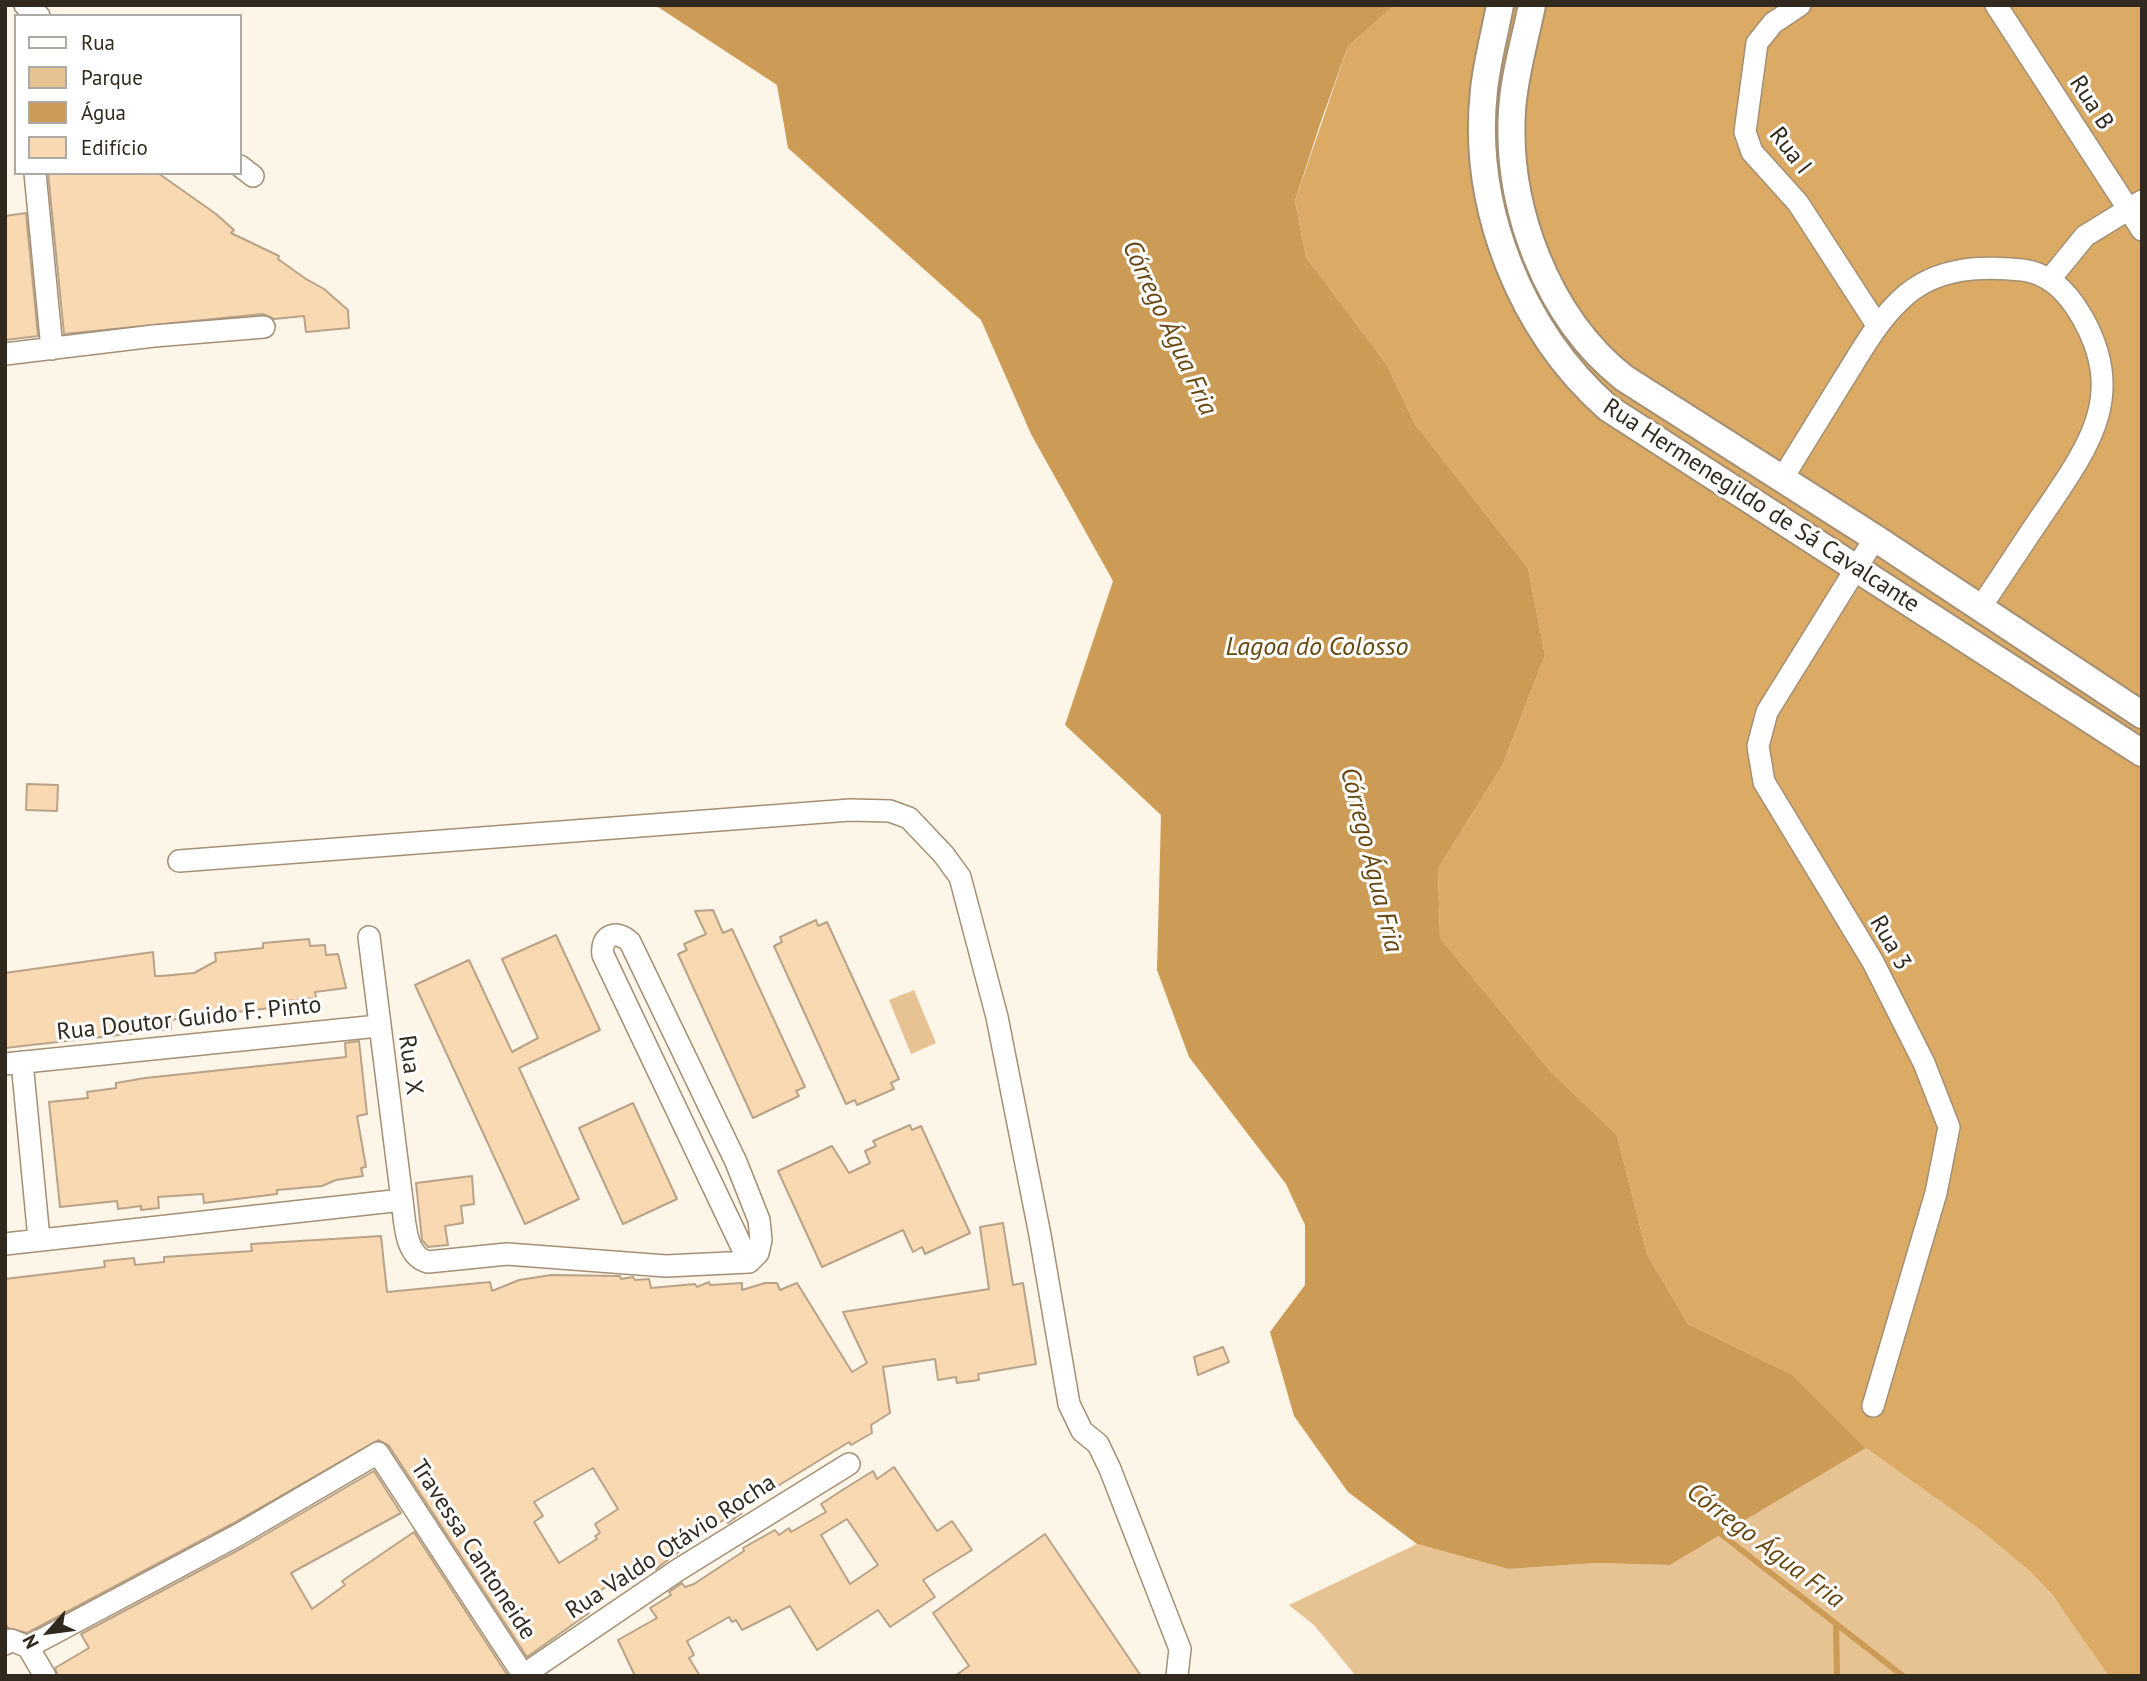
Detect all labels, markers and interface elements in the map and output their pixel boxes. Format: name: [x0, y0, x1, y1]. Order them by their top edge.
legend: [14, 14, 242, 175]
text: Rua: [81, 29, 115, 56]
text: Parque: [81, 64, 143, 91]
street label: Rua B: [2063, 70, 2119, 136]
text: Água: [81, 99, 126, 126]
street label: Rua I: [1763, 122, 1817, 180]
text: Edifício: [81, 134, 148, 161]
water label: Córrego Água Fria: [1115, 236, 1223, 420]
street label: Rua Hermenegildo de Sá Cavalcante: [1598, 393, 1924, 619]
water label: Lagoa do Colosso: [1225, 632, 1409, 664]
water label: Córrego Água Fria: [1333, 764, 1409, 956]
street label: Rua 3: [1863, 911, 1917, 975]
street label: Rua Doutor Guido F. Pinto: [55, 991, 323, 1047]
street label: Rua X: [392, 1033, 428, 1097]
street label: Travessa Cantoneide: [404, 1455, 542, 1645]
street label: Rua Valdo Otávio Rocha: [561, 1468, 781, 1626]
water label: Córrego Água Fria: [1680, 1477, 1850, 1615]
north arrow: [14, 1597, 84, 1667]
text: N: [17, 1631, 44, 1653]

